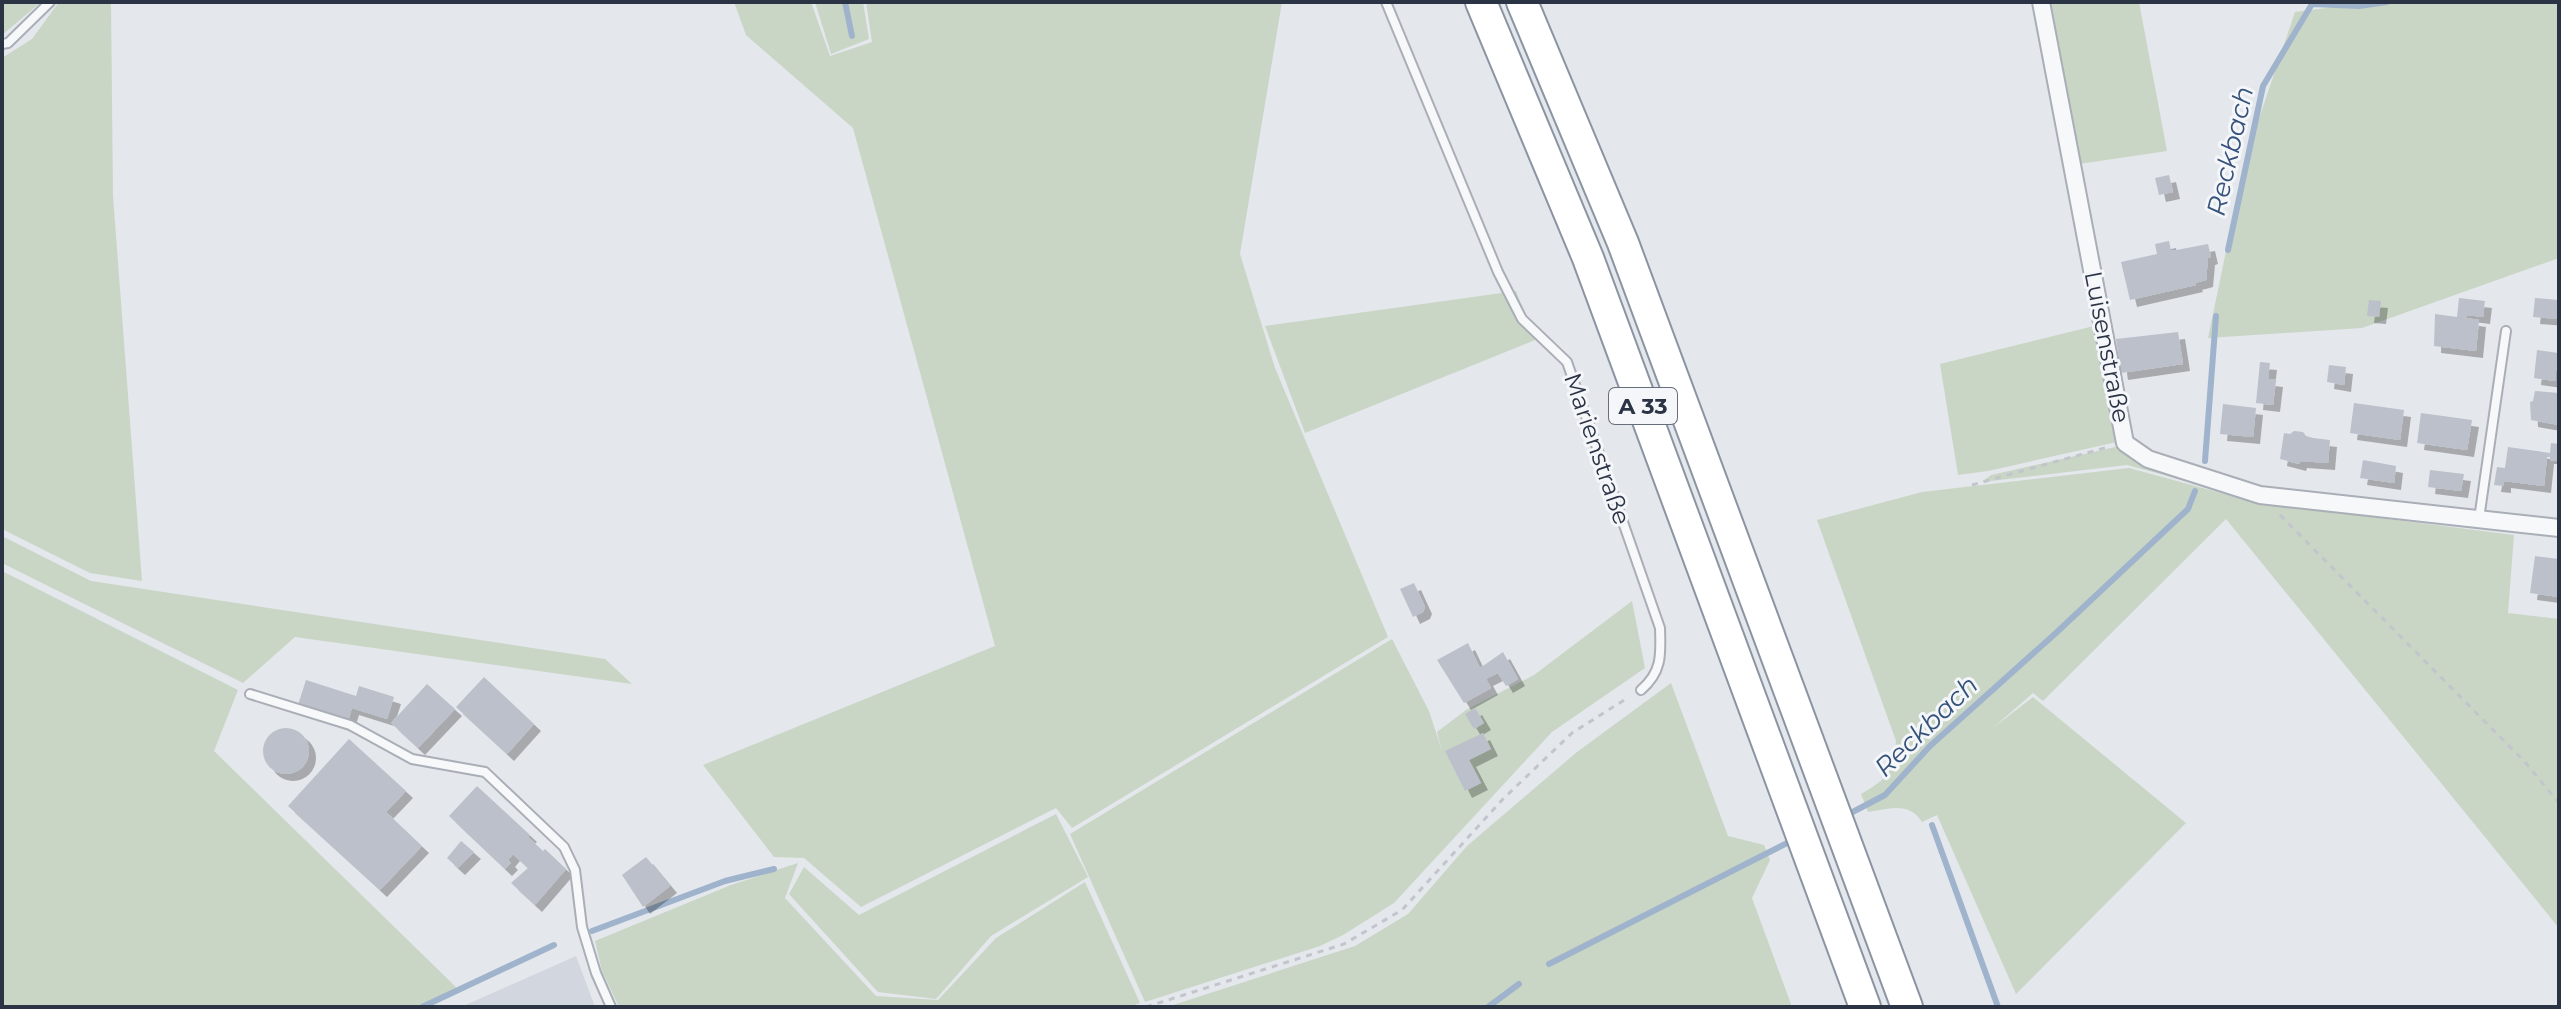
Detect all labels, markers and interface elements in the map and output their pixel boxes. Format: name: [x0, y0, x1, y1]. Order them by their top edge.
water label: Reckbach: [2200, 83, 2260, 219]
street label: Luisenstraße: [2079, 269, 2136, 425]
street label: Marienstraße: [1558, 369, 1637, 528]
road number: A 33: [1609, 388, 1677, 424]
water label: Reckbach: [1868, 669, 1984, 783]

